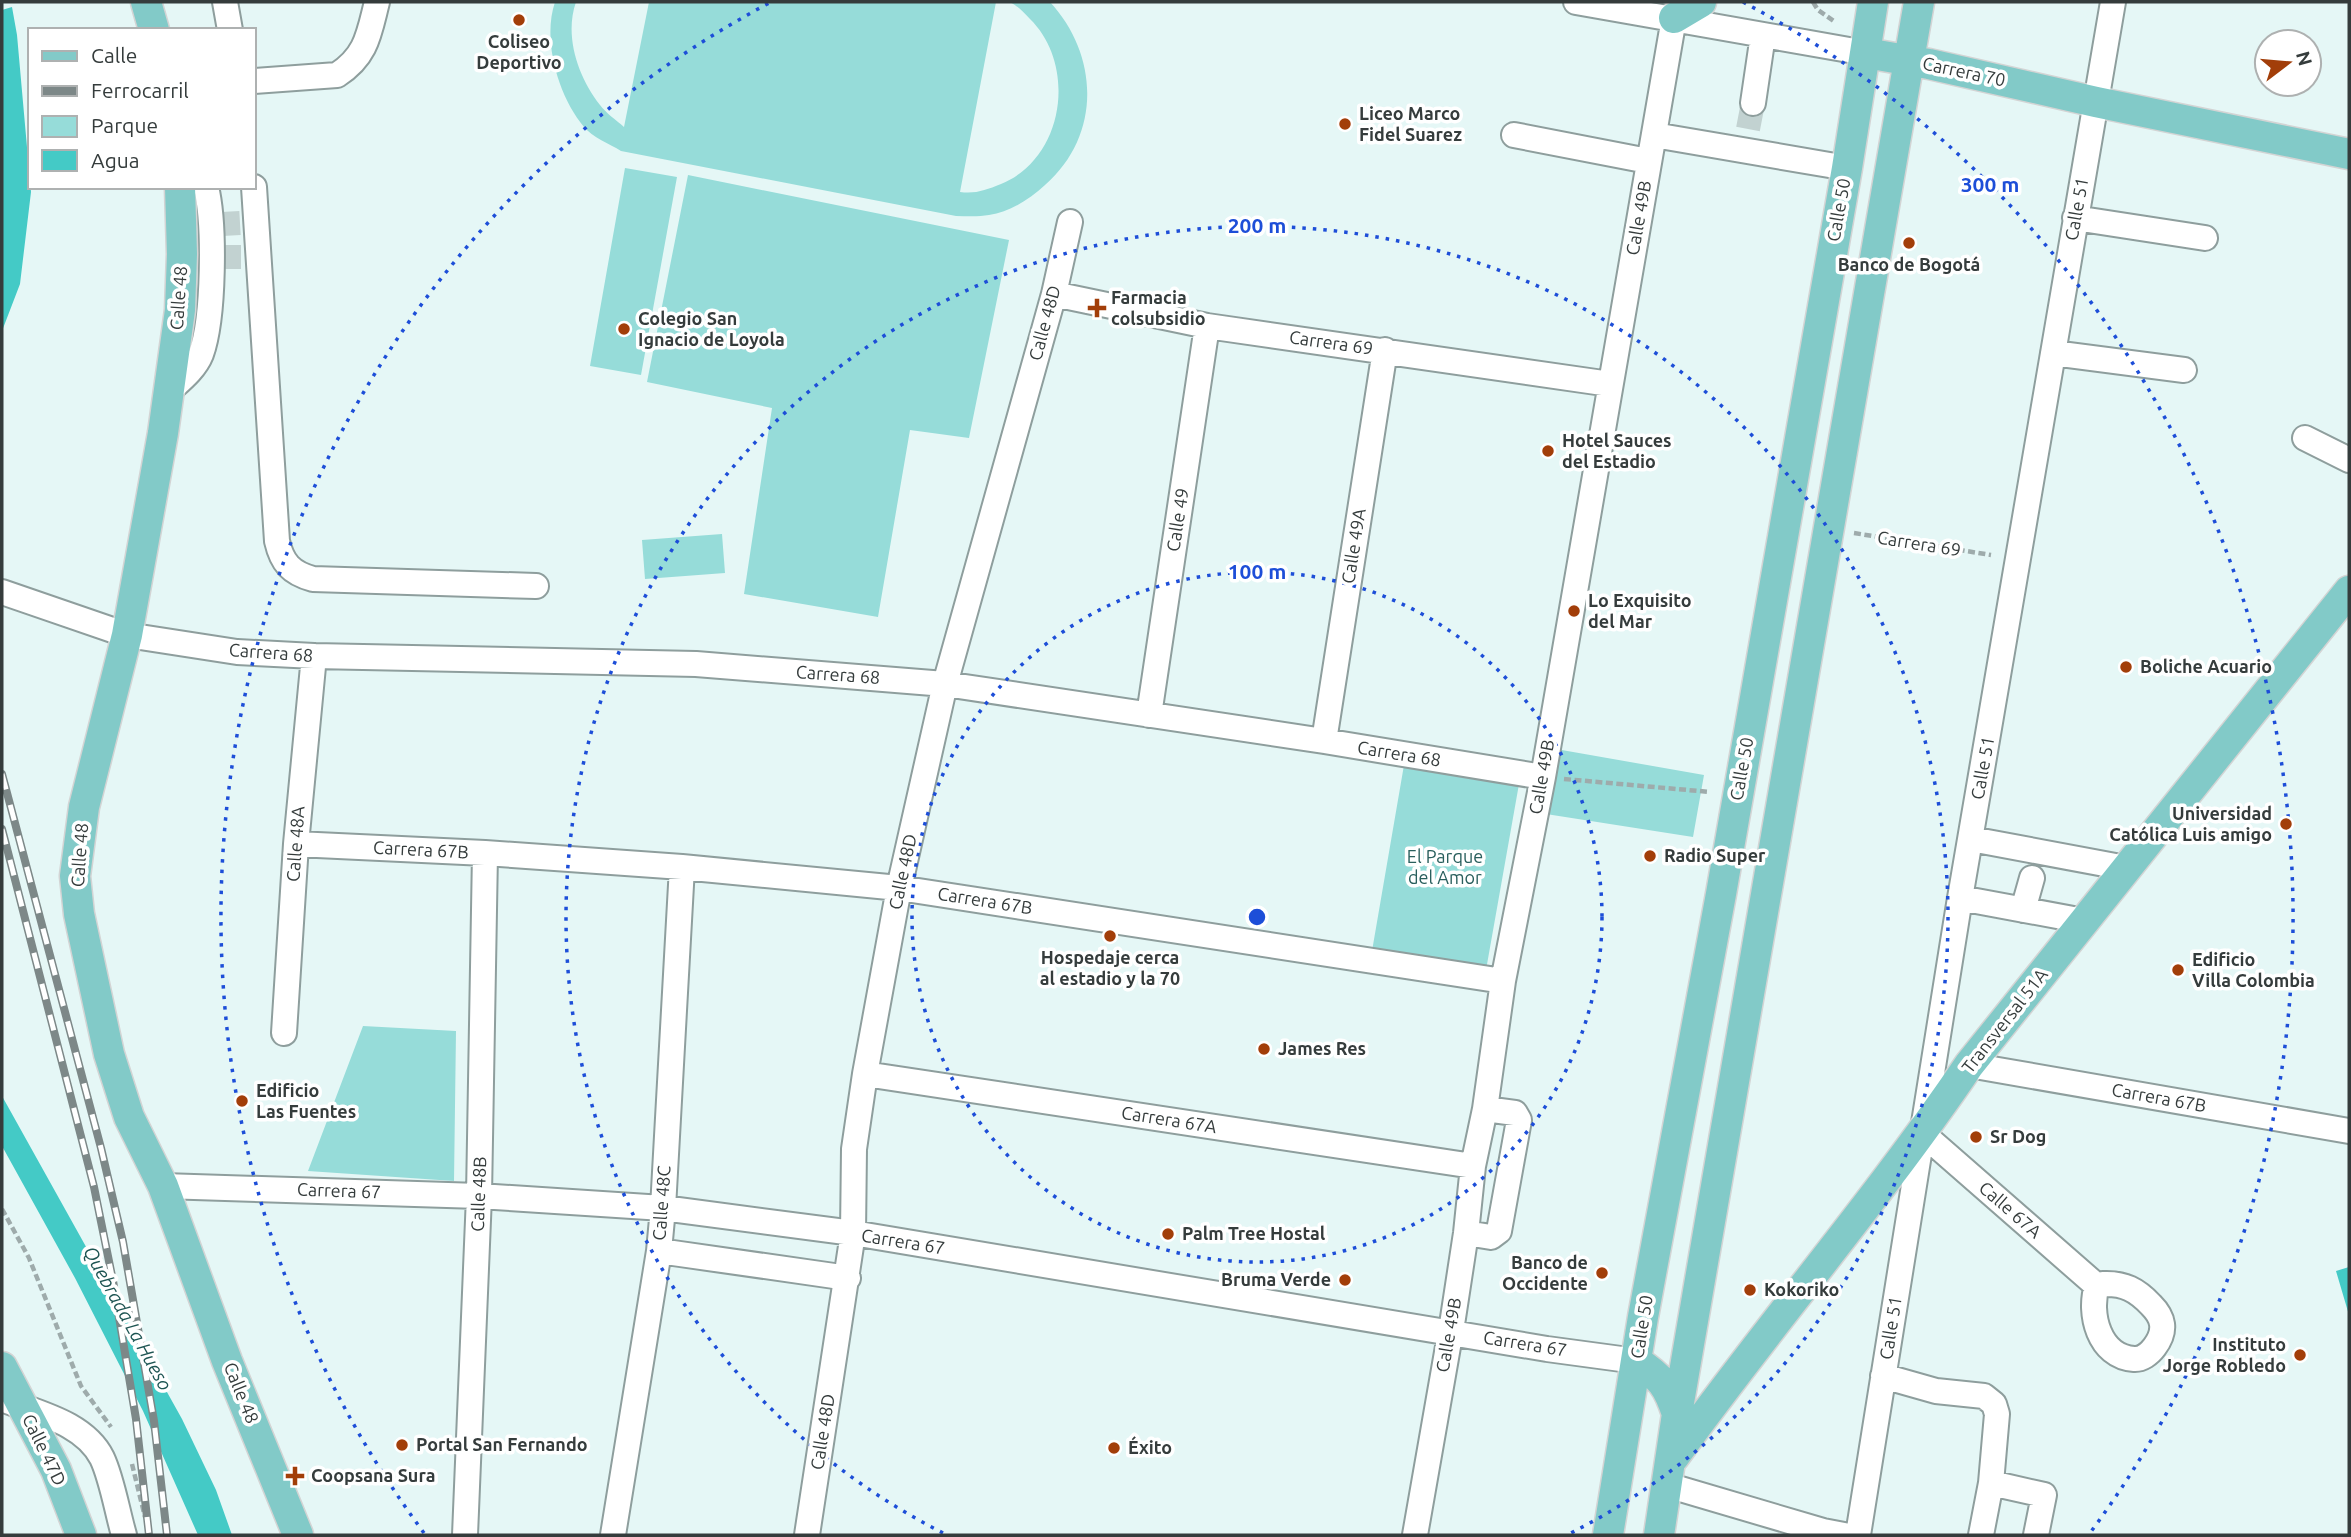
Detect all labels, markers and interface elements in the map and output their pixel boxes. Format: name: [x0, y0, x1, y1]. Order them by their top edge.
marker: Coliseo Deportivo: [511, 12, 527, 28]
legend: [28, 28, 256, 189]
north arrow: [2253, 28, 2323, 98]
place label: Coliseo Deportivo: [476, 31, 562, 72]
text: Calle: [91, 43, 137, 67]
text: N: [2292, 48, 2317, 68]
street label: Carrera 70: [1921, 52, 2008, 90]
text: Ferrocarril: [91, 78, 189, 102]
place label: Liceo Marco Fidel Suarez: [1359, 103, 1462, 144]
text: Parque: [91, 113, 158, 137]
marker: Liceo Marco Fidel Suarez: [1337, 116, 1353, 132]
text: Agua: [91, 148, 140, 172]
text: 300 m: [1961, 172, 2019, 196]
street label: Calle 51: [2061, 176, 2091, 242]
street label: Calle 50: [1823, 177, 1853, 243]
street label: Calle 49B: [1622, 179, 1654, 257]
text: 200 m: [1228, 213, 1286, 237]
marker: Banco de Bogotá: [1901, 235, 1917, 251]
place label: Banco de Bogotá: [1838, 254, 1980, 274]
street label: Calle 48: [166, 265, 190, 331]
street label: Calle 48D: [1024, 283, 1064, 362]
place label: Farmacia colsubsidio: [1111, 287, 1206, 328]
marker: Farmacia colsubsidio: [1089, 300, 1105, 316]
place label: Colegio San Ignacio de Loyola: [638, 308, 785, 349]
marker: Colegio San Ignacio de Loyola: [616, 321, 632, 337]
street label: Carrera 69: [1288, 326, 1374, 358]
place label: Hotel Sauces del Estadio: [1562, 430, 1672, 471]
marker: Hotel Sauces del Estadio: [1540, 443, 1556, 459]
street label: Calle 49: [1162, 487, 1192, 553]
street label: Calle 49A: [1337, 507, 1369, 585]
street label: Carrera 69: [1876, 527, 1962, 559]
text: 100 m: [1228, 559, 1286, 583]
place label: Lo Exquisito del Mar: [1588, 590, 1692, 631]
marker: Lo Exquisito del Mar: [1566, 603, 1582, 619]
street label: Carrera 68: [228, 639, 314, 665]
place label: Boliche Acuario: [2140, 656, 2272, 676]
marker: Boliche Acuario: [2118, 659, 2134, 675]
street label: Carrera 68: [795, 661, 881, 687]
street label: Calle 51: [1967, 735, 1997, 801]
street label: Calle 50: [1726, 736, 1756, 802]
street label: Carrera 68: [1356, 737, 1442, 769]
street label: Calle 49B: [1525, 738, 1557, 816]
place label: Universidad Católica Luis amigo: [2109, 803, 2272, 844]
street label: Calle 48A: [282, 805, 308, 882]
marker: Universidad Católica Luis amigo: [2278, 816, 2294, 832]
street label: Calle 48: [67, 822, 91, 888]
street label: Calle 48D: [884, 832, 920, 911]
street label: Carrera 67B: [373, 837, 469, 861]
place label: Radio Super: [1664, 845, 1766, 865]
park label: El Parque del Amor: [1407, 846, 1483, 887]
marker: Radio Super: [1642, 848, 1658, 864]
street label: Carrera 67B: [936, 883, 1034, 917]
centre of rings: [1245, 905, 1269, 929]
marker: Hospedaje cerca al estadio y la 70: [1102, 928, 1118, 944]
place label: Hospedaje cerca al estadio y la 70: [1040, 947, 1180, 988]
place label: Edificio Villa Colombia: [2192, 949, 2315, 990]
marker: Edificio Villa Colombia: [2170, 962, 2186, 978]
street label: Transversal 51A: [1957, 964, 2051, 1077]
place label: James Res: [1278, 1038, 1366, 1058]
marker: James Res: [1256, 1041, 1272, 1057]
street label: Carrera 67B: [2110, 1079, 2208, 1115]
place label: Edificio Las Fuentes: [256, 1080, 356, 1121]
marker: Edificio Las Fuentes: [234, 1093, 250, 1109]
street label: Carrera 67A: [1120, 1102, 1218, 1136]
place label: Sr Dog: [1990, 1126, 2046, 1146]
marker: Sr Dog: [1968, 1129, 1984, 1145]
street label: Calle 48B: [467, 1156, 489, 1232]
street label: Calle 48C: [648, 1165, 674, 1241]
street label: Calle 67A: [1975, 1177, 2046, 1242]
street label: Carrera 67: [297, 1179, 382, 1201]
place label: Palm Tree Hostal: [1182, 1223, 1326, 1243]
street label: Carrera 67: [860, 1225, 946, 1257]
marker: Palm Tree Hostal: [1160, 1226, 1176, 1242]
water label: Quebrada La Hueso: [79, 1242, 177, 1394]
place label: Banco de Occidente: [1502, 1252, 1588, 1293]
marker: Banco de Occidente: [1594, 1265, 1610, 1281]
place label: Bruma Verde: [1221, 1269, 1331, 1289]
marker: Bruma Verde: [1337, 1272, 1353, 1288]
place label: Kokoriko: [1764, 1279, 1839, 1299]
marker: Kokoriko: [1742, 1282, 1758, 1298]
street label: Calle 50: [1626, 1294, 1656, 1360]
street label: Calle 51: [1875, 1295, 1905, 1361]
street label: Calle 49B: [1432, 1296, 1464, 1374]
street label: Carrera 67: [1482, 1327, 1568, 1359]
place label: Instituto Jorge Robledo: [2163, 1334, 2286, 1375]
marker: Instituto Jorge Robledo: [2292, 1347, 2308, 1363]
street label: Calle 48: [221, 1359, 263, 1426]
street label: Calle 48D: [806, 1392, 838, 1471]
street label: Calle 47D: [19, 1411, 71, 1488]
place label: Portal San Fernando: [416, 1434, 588, 1454]
place label: Éxito: [1128, 1436, 1172, 1457]
marker: Portal San Fernando: [394, 1437, 410, 1453]
marker: Éxito: [1106, 1440, 1122, 1456]
place label: Coopsana Sura: [311, 1465, 435, 1485]
marker: Coopsana Sura: [285, 1466, 305, 1486]

